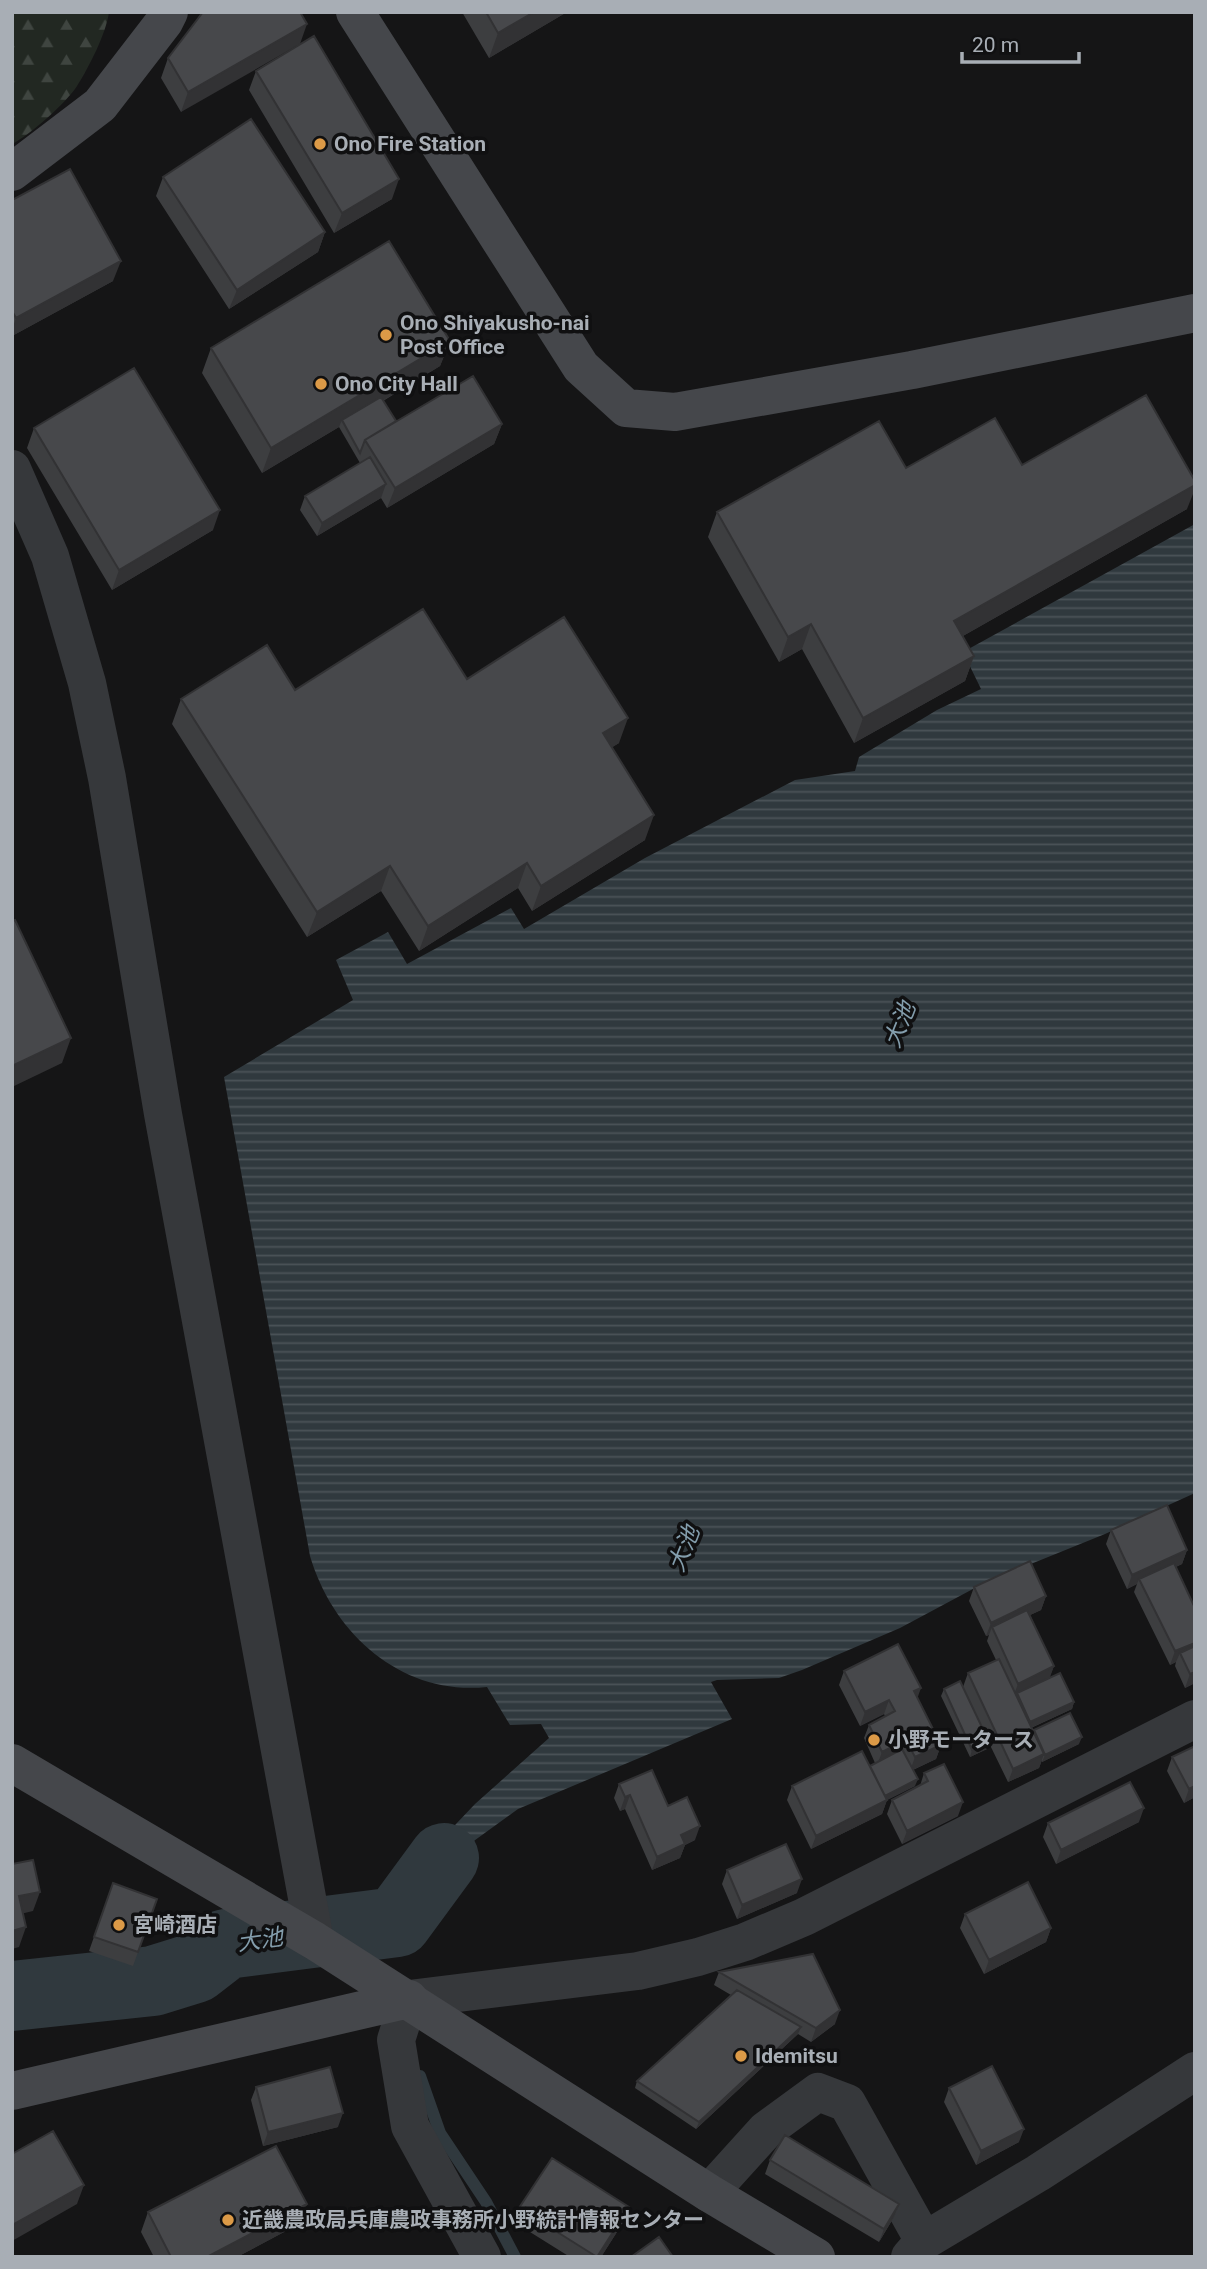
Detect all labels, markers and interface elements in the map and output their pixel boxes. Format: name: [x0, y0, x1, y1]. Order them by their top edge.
scale bar: [962, 21, 1079, 65]
text: 20 m: [972, 33, 1019, 57]
place label: Ono Fire Station: [334, 132, 486, 156]
marker: Ono Fire Station: [312, 136, 328, 152]
place label: Ono Shiyakusho-nai Post Office: [400, 311, 589, 359]
marker: Ono Shiyakusho-nai Post Office: [378, 327, 394, 343]
place label: Ono City Hall: [335, 372, 458, 396]
marker: Ono City Hall: [313, 376, 329, 392]
water label: 大池: [879, 997, 922, 1051]
water label: 大池: [663, 1521, 706, 1575]
place label: 小野モータース: [888, 1728, 1034, 1752]
marker: 小野モータース: [866, 1732, 882, 1748]
place label: 宮崎酒店: [133, 1913, 217, 1937]
marker: 宮崎酒店: [111, 1917, 127, 1933]
water label: 大池: [235, 1923, 287, 1957]
place label: Idemitsu: [755, 2044, 838, 2068]
marker: Idemitsu: [733, 2048, 749, 2064]
place label: 近畿農政局兵庫農政事務所小野統計情報センター: [242, 2208, 704, 2232]
marker: 近畿農政局兵庫農政事務所小野統計情報センター: [220, 2212, 236, 2228]

